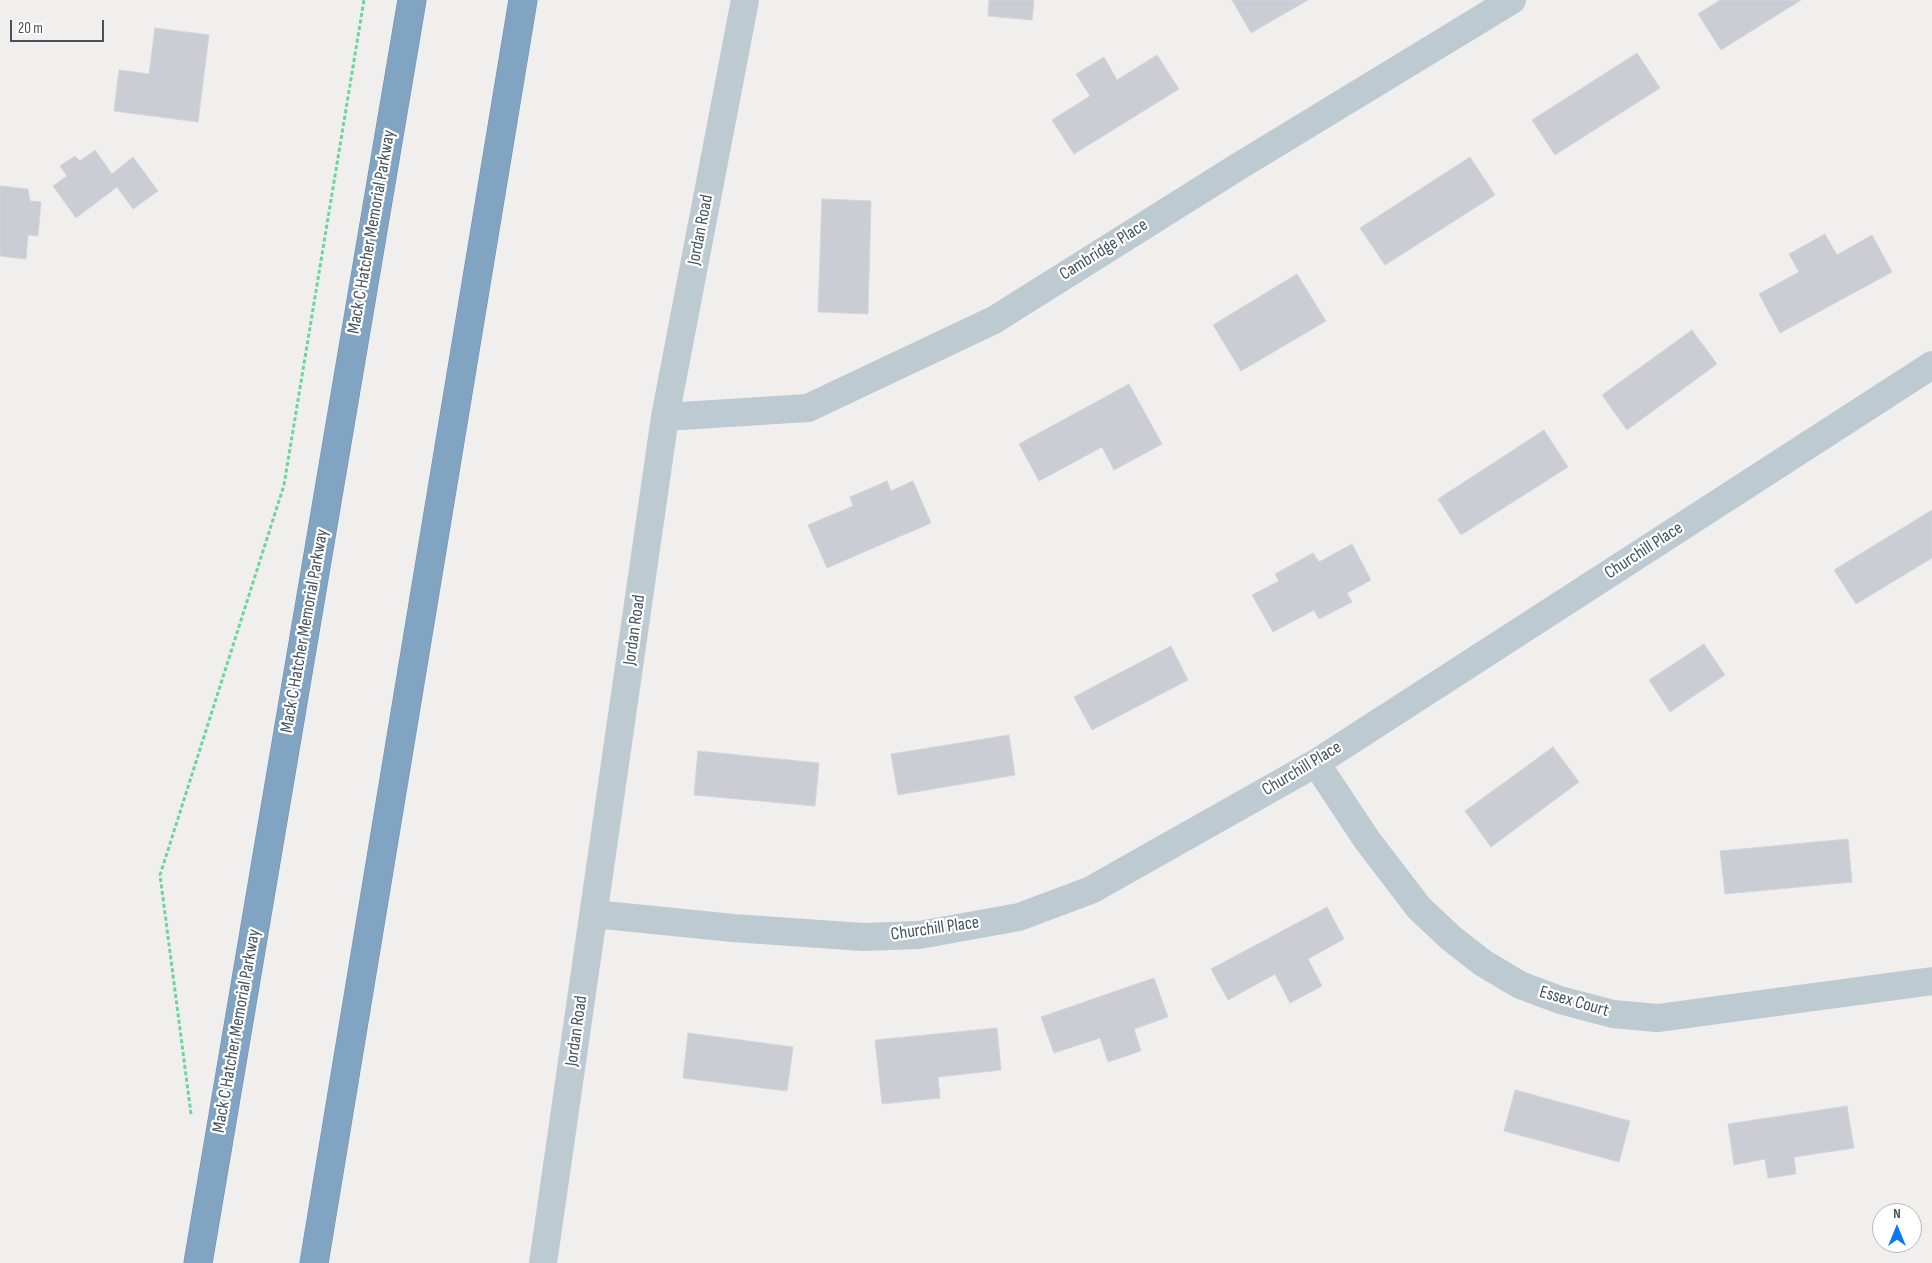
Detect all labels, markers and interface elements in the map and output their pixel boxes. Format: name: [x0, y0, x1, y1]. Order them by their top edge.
scale bar: [12, 10, 106, 42]
text: 20 m: [18, 19, 43, 38]
street label: Mack C Hatcher Memorial Parkway: [343, 129, 401, 335]
street label: Jordan Road: [684, 193, 718, 267]
street label: Cambridge Place: [1056, 214, 1152, 286]
street label: Churchill Place: [1601, 518, 1687, 584]
street label: Mack C Hatcher Memorial Parkway: [276, 528, 334, 734]
street label: Jordan Road: [619, 593, 651, 667]
street label: Churchill Place: [1258, 737, 1346, 801]
street label: Churchill Place: [889, 912, 981, 946]
street label: Mack C Hatcher Memorial Parkway: [208, 928, 266, 1134]
street label: Essex Court: [1537, 982, 1611, 1022]
street label: Jordan Road: [561, 994, 593, 1068]
north arrow: [1872, 1203, 1922, 1253]
text: N: [1893, 1205, 1901, 1222]

